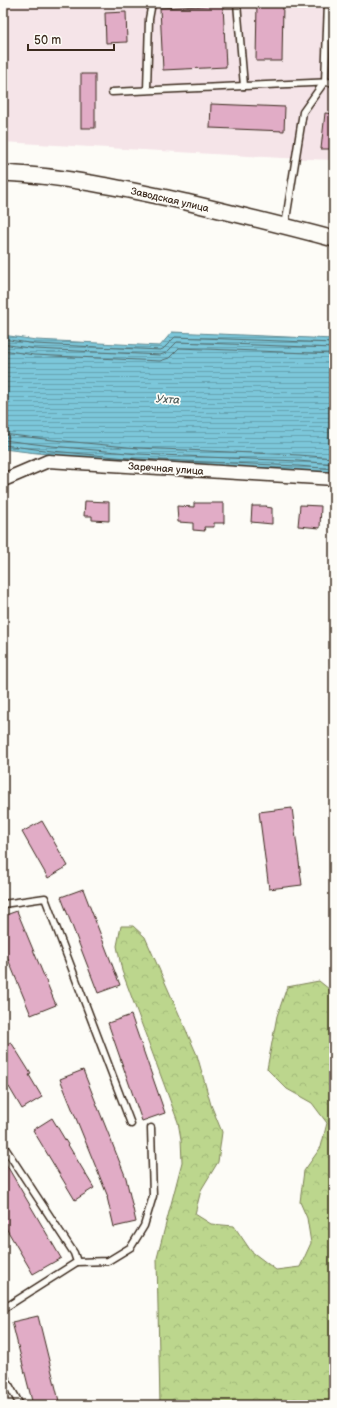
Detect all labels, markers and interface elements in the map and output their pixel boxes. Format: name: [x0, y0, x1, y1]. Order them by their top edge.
scale bar: [28, 26, 114, 52]
text: 50 m: [34, 33, 61, 48]
street label: Заводская улица: [129, 185, 210, 215]
water label: Ухта: [156, 392, 181, 407]
street label: Заречная улица: [128, 460, 204, 478]

